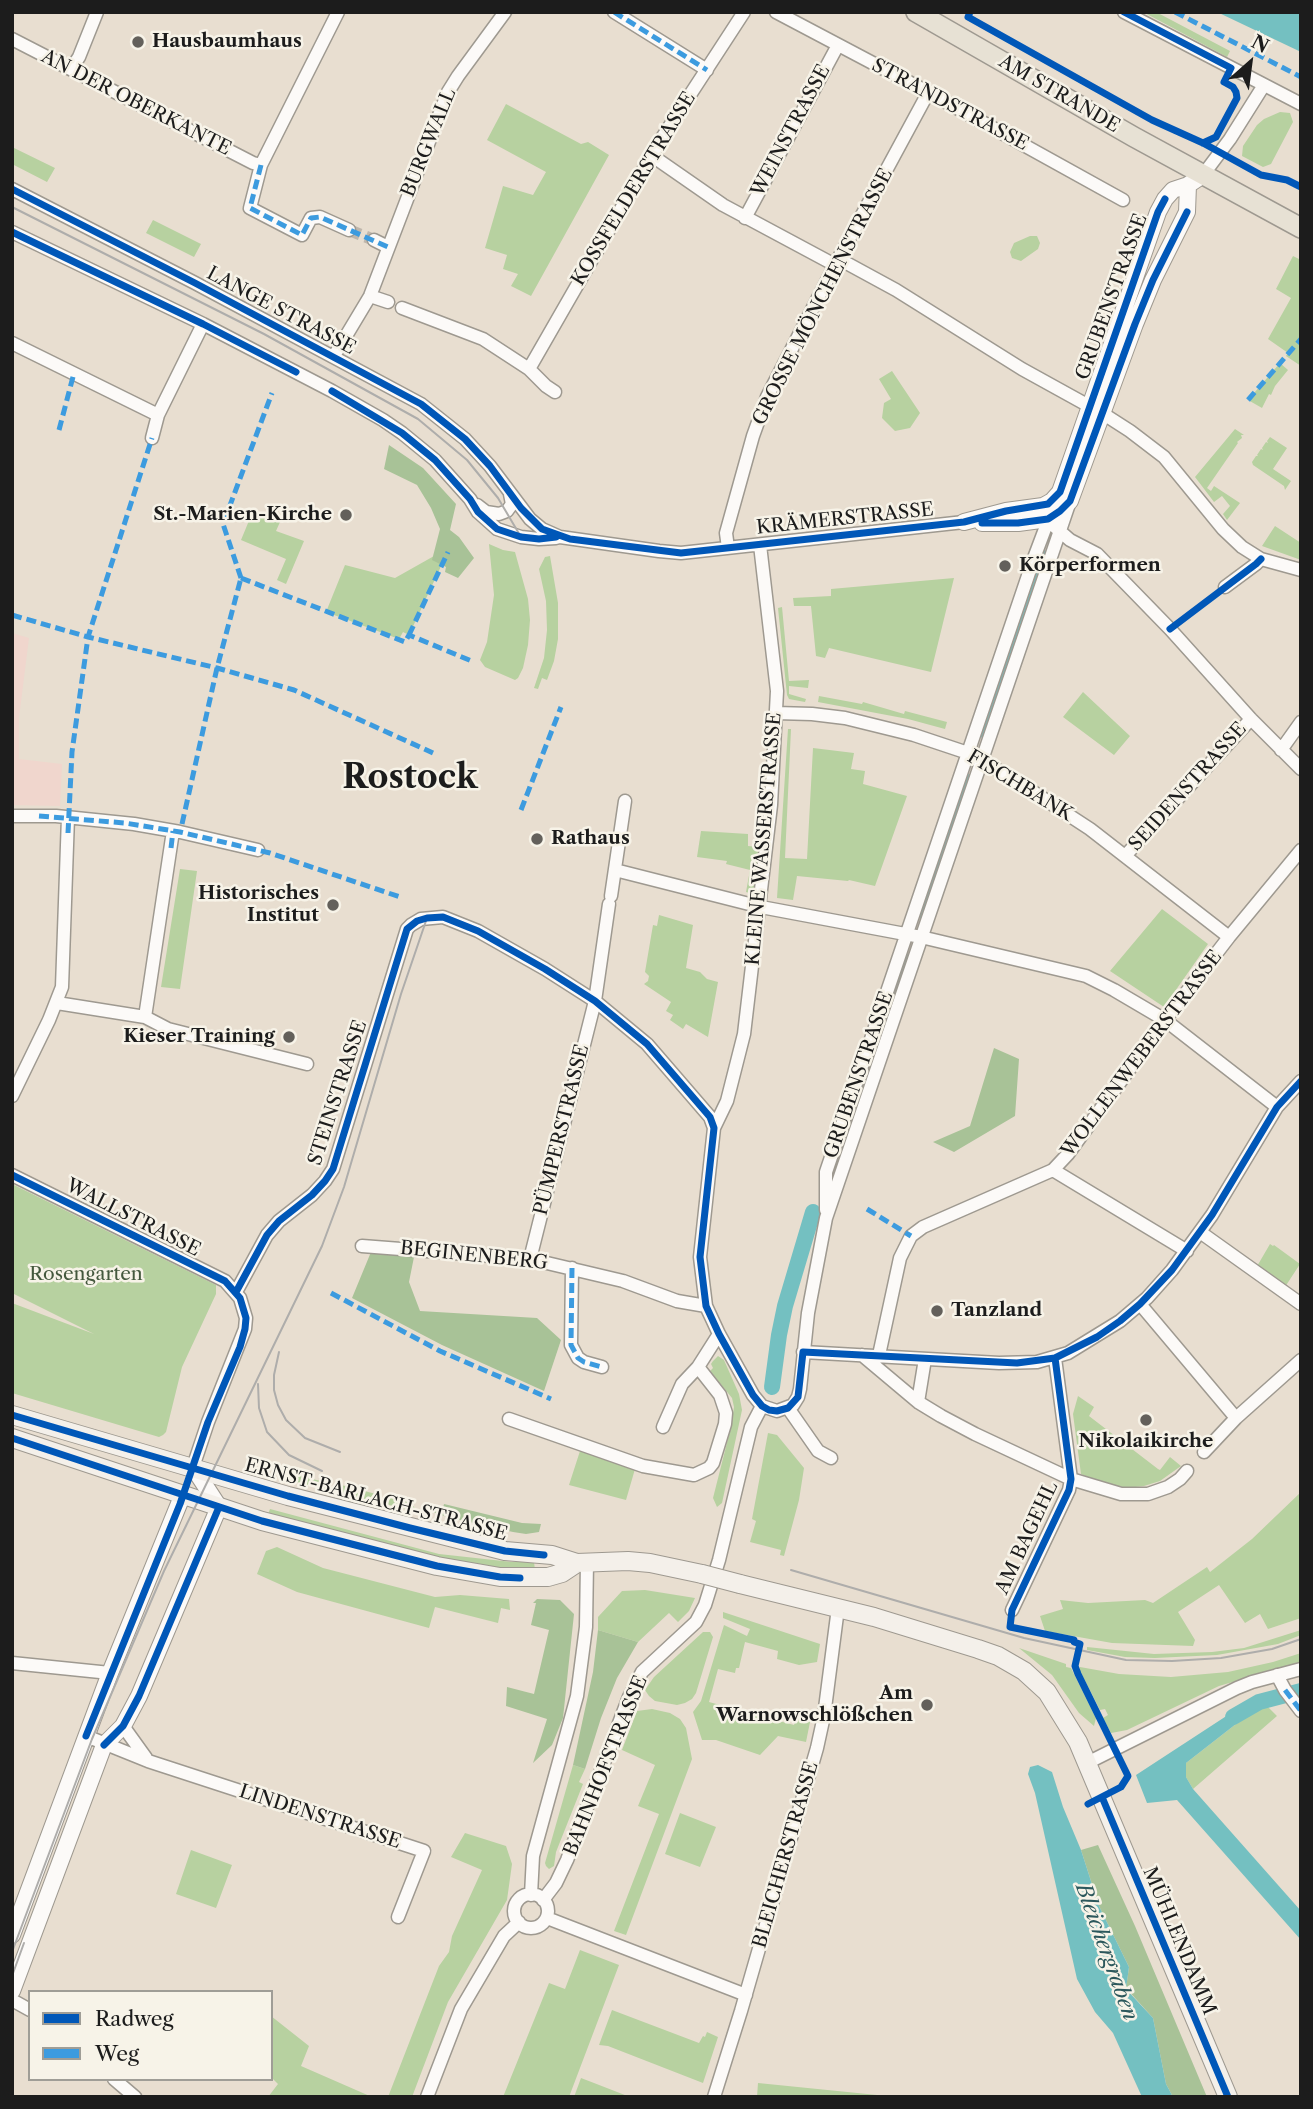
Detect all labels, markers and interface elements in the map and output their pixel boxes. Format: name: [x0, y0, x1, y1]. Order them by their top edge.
north arrow: [1215, 28, 1285, 98]
text: N: [1247, 30, 1273, 58]
place label: Hausbaumhaus: [152, 31, 302, 53]
marker: Hausbaumhaus: [130, 34, 146, 50]
street label: AN DER OBERKANTE: [37, 45, 235, 161]
street label: AM STRANDE: [994, 50, 1124, 138]
street label: STRANDSTRASSE: [868, 54, 1032, 156]
street label: WEINSTRASSE: [747, 61, 835, 201]
street label: BURGWALL: [397, 85, 461, 201]
street label: KOSSFELDERSTRASSE: [567, 88, 701, 290]
street label: GROSSE MÖNCHENSTRASSE: [748, 165, 898, 429]
street label: GRUBENSTRASSE: [1071, 211, 1153, 383]
street label: LANGE STRASSE: [203, 262, 359, 360]
street label: KRÄMERSTRASSE: [755, 498, 935, 540]
place label: St.-Marien-Kirche: [153, 504, 332, 526]
marker: St.-Marien-Kirche: [338, 507, 354, 523]
place label: Körperformen: [1019, 555, 1161, 577]
marker: Körperformen: [997, 558, 1013, 574]
street label: KLEINE WASSERSTRASSE: [742, 712, 786, 966]
street label: SEIDENSTRASSE: [1124, 718, 1252, 856]
street label: FISCHBANK: [963, 746, 1077, 826]
district label: Rostock: [342, 758, 478, 798]
place label: Rathaus: [551, 828, 630, 850]
marker: Rathaus: [529, 831, 545, 847]
place label: Historisches Institut: [198, 883, 319, 927]
marker: Historisches Institut: [325, 897, 341, 913]
street label: WOLLENWEBERSTRASSE: [1057, 946, 1227, 1162]
street label: GRUBENSTRASSE: [820, 989, 898, 1161]
street label: STEINSTRASSE: [304, 1018, 372, 1168]
place label: Kieser Training: [123, 1026, 275, 1048]
marker: Kieser Training: [281, 1029, 297, 1045]
street label: PÜMPERSTRASSE: [530, 1042, 594, 1218]
street label: WALLSTRASSE: [62, 1174, 204, 1262]
street label: BEGINENBERG: [399, 1237, 549, 1275]
park label: Rosengarten: [29, 1264, 143, 1286]
place label: Tanzland: [951, 1300, 1042, 1322]
marker: Tanzland: [929, 1303, 945, 1319]
marker: Nikolaikirche: [1138, 1412, 1154, 1428]
place label: Nikolaikirche: [1079, 1431, 1213, 1453]
street label: ERNST-BARLACH-STRASSE: [242, 1454, 510, 1546]
street label: AM BAGEHL: [991, 1478, 1063, 1598]
street label: BAHNHOFSTRASSE: [559, 1673, 653, 1859]
place label: Am Warnowschlößchen: [716, 1683, 913, 1727]
marker: Am Warnowschlößchen: [919, 1697, 935, 1713]
street label: BLEICHERSTRASSE: [748, 1759, 824, 1951]
street label: LINDENSTRASSE: [236, 1780, 404, 1854]
street label: MÜHLENDAMM: [1138, 1864, 1220, 2018]
water label: Bleichergraben: [1070, 1880, 1142, 2024]
legend: [28, 1990, 273, 2081]
text: Radweg: [95, 2006, 174, 2031]
text: Weg: [95, 2041, 139, 2066]

